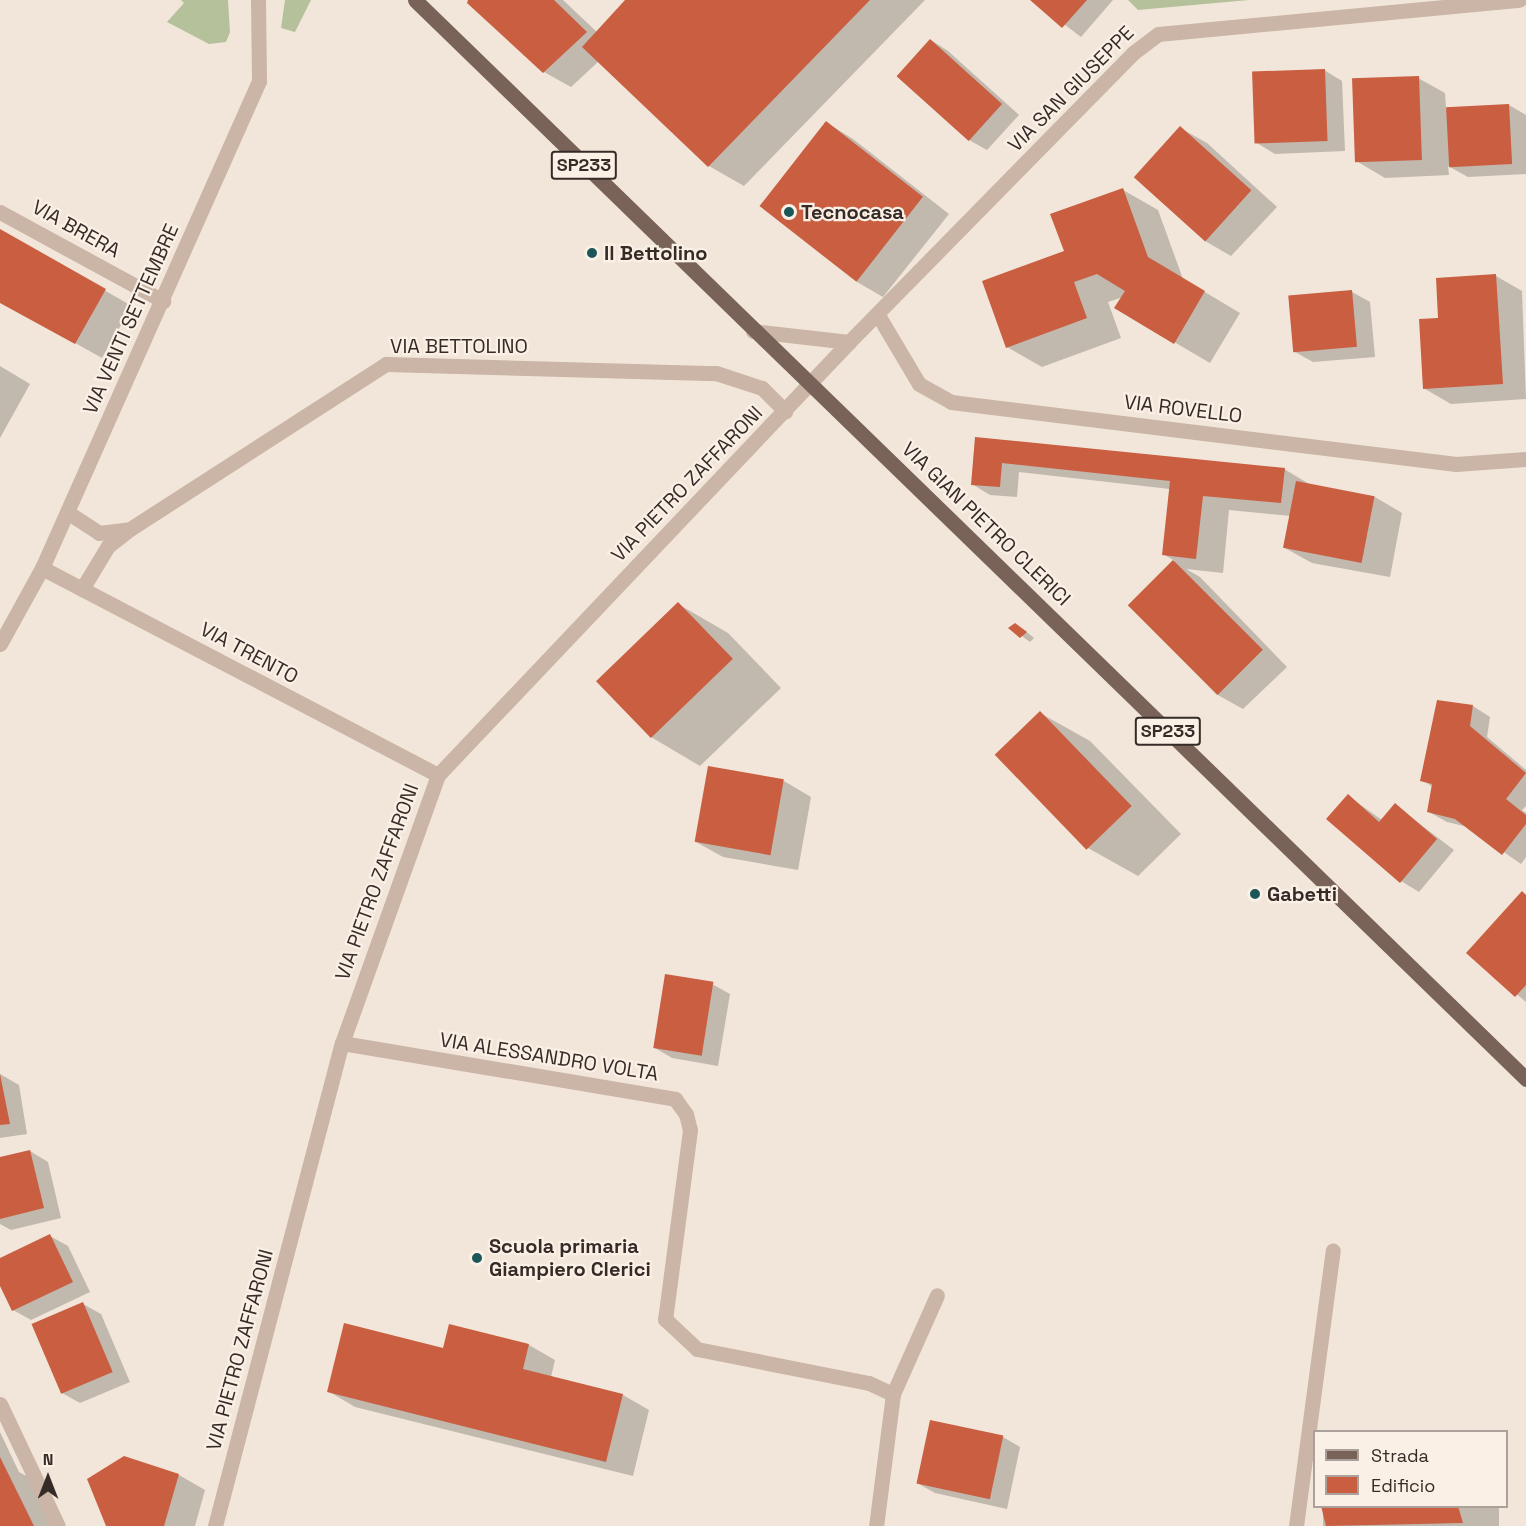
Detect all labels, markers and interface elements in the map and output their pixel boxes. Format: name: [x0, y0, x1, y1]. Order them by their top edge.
street label: VIA SAN GIUSEPPE: [1003, 21, 1139, 157]
road number: SP233: [550, 150, 618, 180]
street label: VIA BRERA: [28, 195, 124, 263]
place label: Tecnocasa: [801, 200, 904, 224]
marker: Tecnocasa: [782, 205, 796, 219]
street label: VIA VENTI SETTEMBRE: [78, 220, 184, 418]
place label: Il Bettolino: [604, 241, 708, 265]
marker: Il Bettolino: [585, 246, 599, 260]
street label: VIA BETTOLINO: [390, 334, 528, 358]
street label: VIA ROVELLO: [1122, 390, 1244, 428]
street label: VIA PIETRO ZAFFARONI: [606, 401, 768, 567]
street label: VIA GIAN PIETRO CLERICI: [897, 437, 1075, 611]
street label: VIA TRENTO: [195, 617, 303, 689]
road number: SP233: [1134, 716, 1202, 746]
street label: VIA PIETRO ZAFFARONI: [330, 780, 424, 984]
place label: Gabetti: [1267, 882, 1337, 906]
marker: Gabetti: [1248, 887, 1262, 901]
street label: VIA ALESSANDRO VOLTA: [438, 1028, 660, 1086]
place label: Scuola primaria Giampiero Clerici: [489, 1234, 651, 1281]
street label: VIA PIETRO ZAFFARONI: [202, 1247, 278, 1453]
marker: Scuola primaria Giampiero Clerici: [470, 1251, 484, 1265]
legend: [1313, 1430, 1508, 1508]
text: Strada: [1371, 1444, 1429, 1467]
north arrow: [18, 1448, 78, 1508]
text: N: [43, 1449, 53, 1470]
text: Edificio: [1371, 1474, 1435, 1497]

